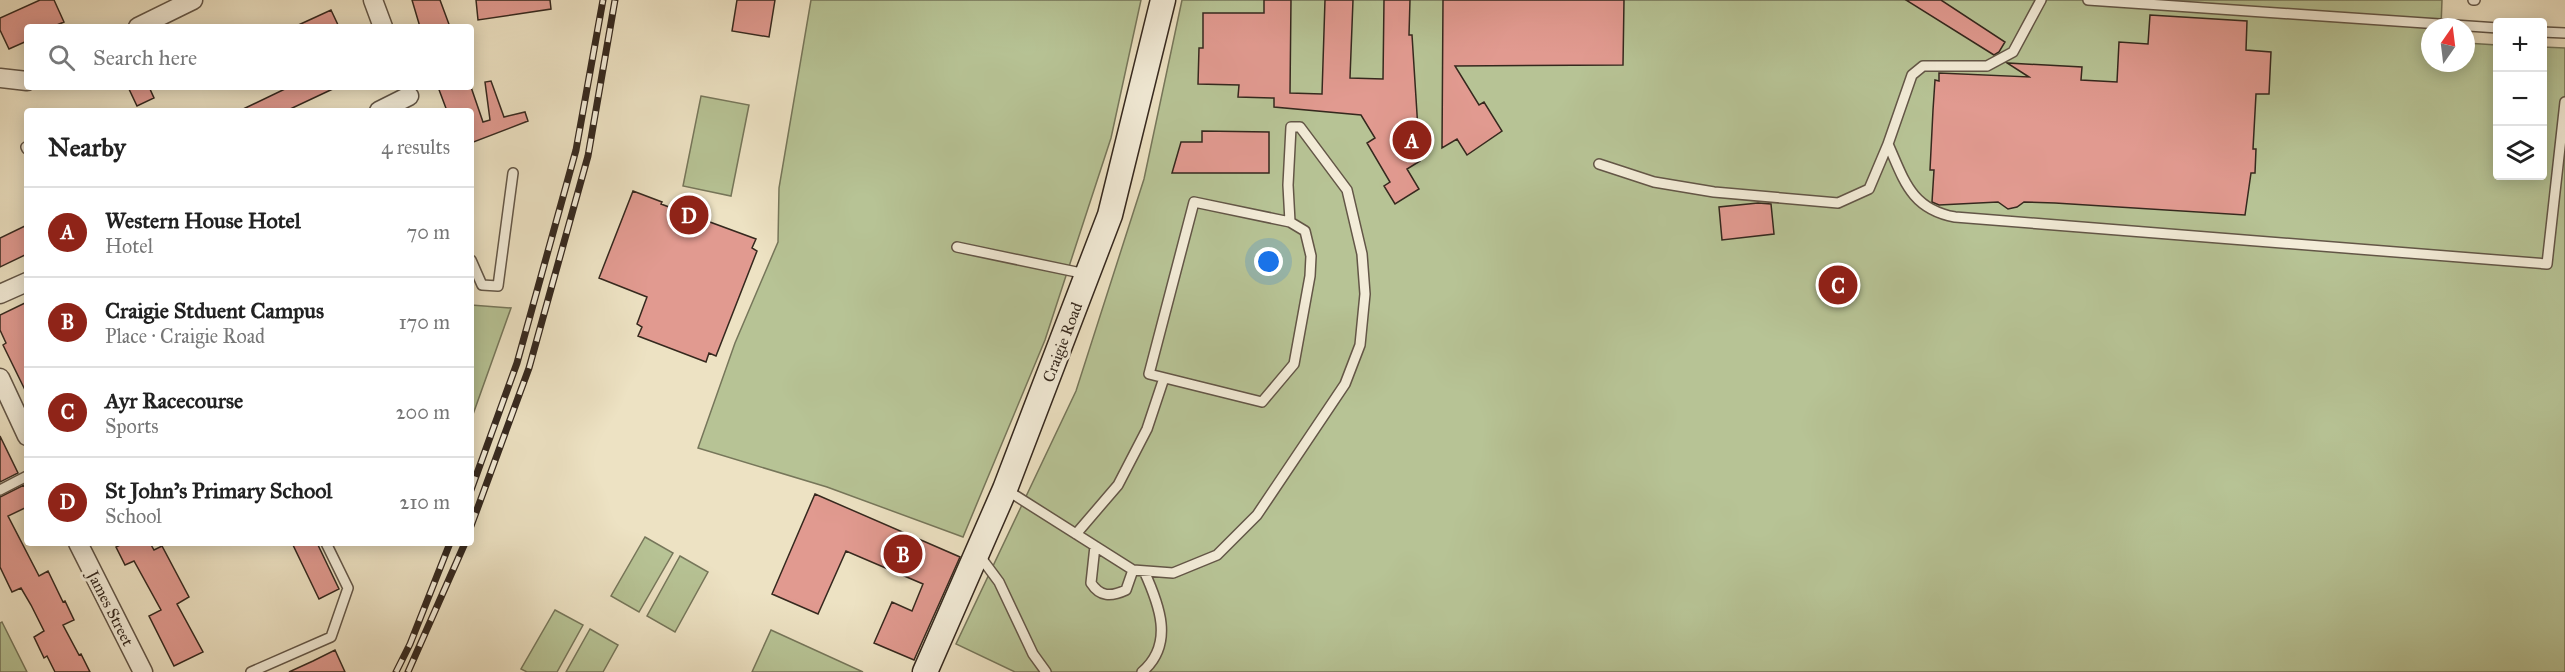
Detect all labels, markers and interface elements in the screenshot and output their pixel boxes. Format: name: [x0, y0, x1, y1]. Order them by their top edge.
north arrow: [2421, 18, 2475, 72]
map controls: [2493, 18, 2547, 180]
button: +: [2493, 18, 2547, 72]
search box: [24, 24, 474, 90]
icon: search: [45, 41, 78, 74]
text: Search here: [93, 44, 197, 71]
button: −: [2493, 72, 2547, 126]
pin: A: [1392, 118, 1432, 162]
button: layers: [2493, 126, 2547, 180]
text: Nearby: [48, 131, 126, 163]
text: 4 results: [381, 135, 450, 159]
pin: D: [670, 192, 708, 238]
text: Western House Hotel: [105, 207, 301, 234]
text: A: [61, 220, 74, 244]
text: 70 m: [407, 220, 450, 244]
text: Hotel: [105, 234, 153, 258]
your location: [1254, 247, 1283, 276]
pin: C: [1818, 262, 1858, 308]
text: Craigie Stduent Campus: [105, 297, 324, 324]
street label: Craigie Road: [1039, 300, 1087, 385]
text: B: [61, 310, 74, 334]
text: 170 m: [399, 310, 450, 334]
text: Place · Craigie Road: [105, 324, 265, 348]
text: Ayr Racecourse: [105, 387, 243, 414]
text: C: [61, 400, 74, 424]
text: 200 m: [396, 400, 450, 424]
text: Sports: [105, 414, 159, 438]
text: St John's Primary School: [105, 477, 332, 504]
text: D: [60, 490, 75, 514]
text: 210 m: [400, 490, 450, 514]
text: School: [105, 504, 162, 528]
pin: B: [884, 532, 922, 576]
street label: James Street: [82, 566, 138, 650]

